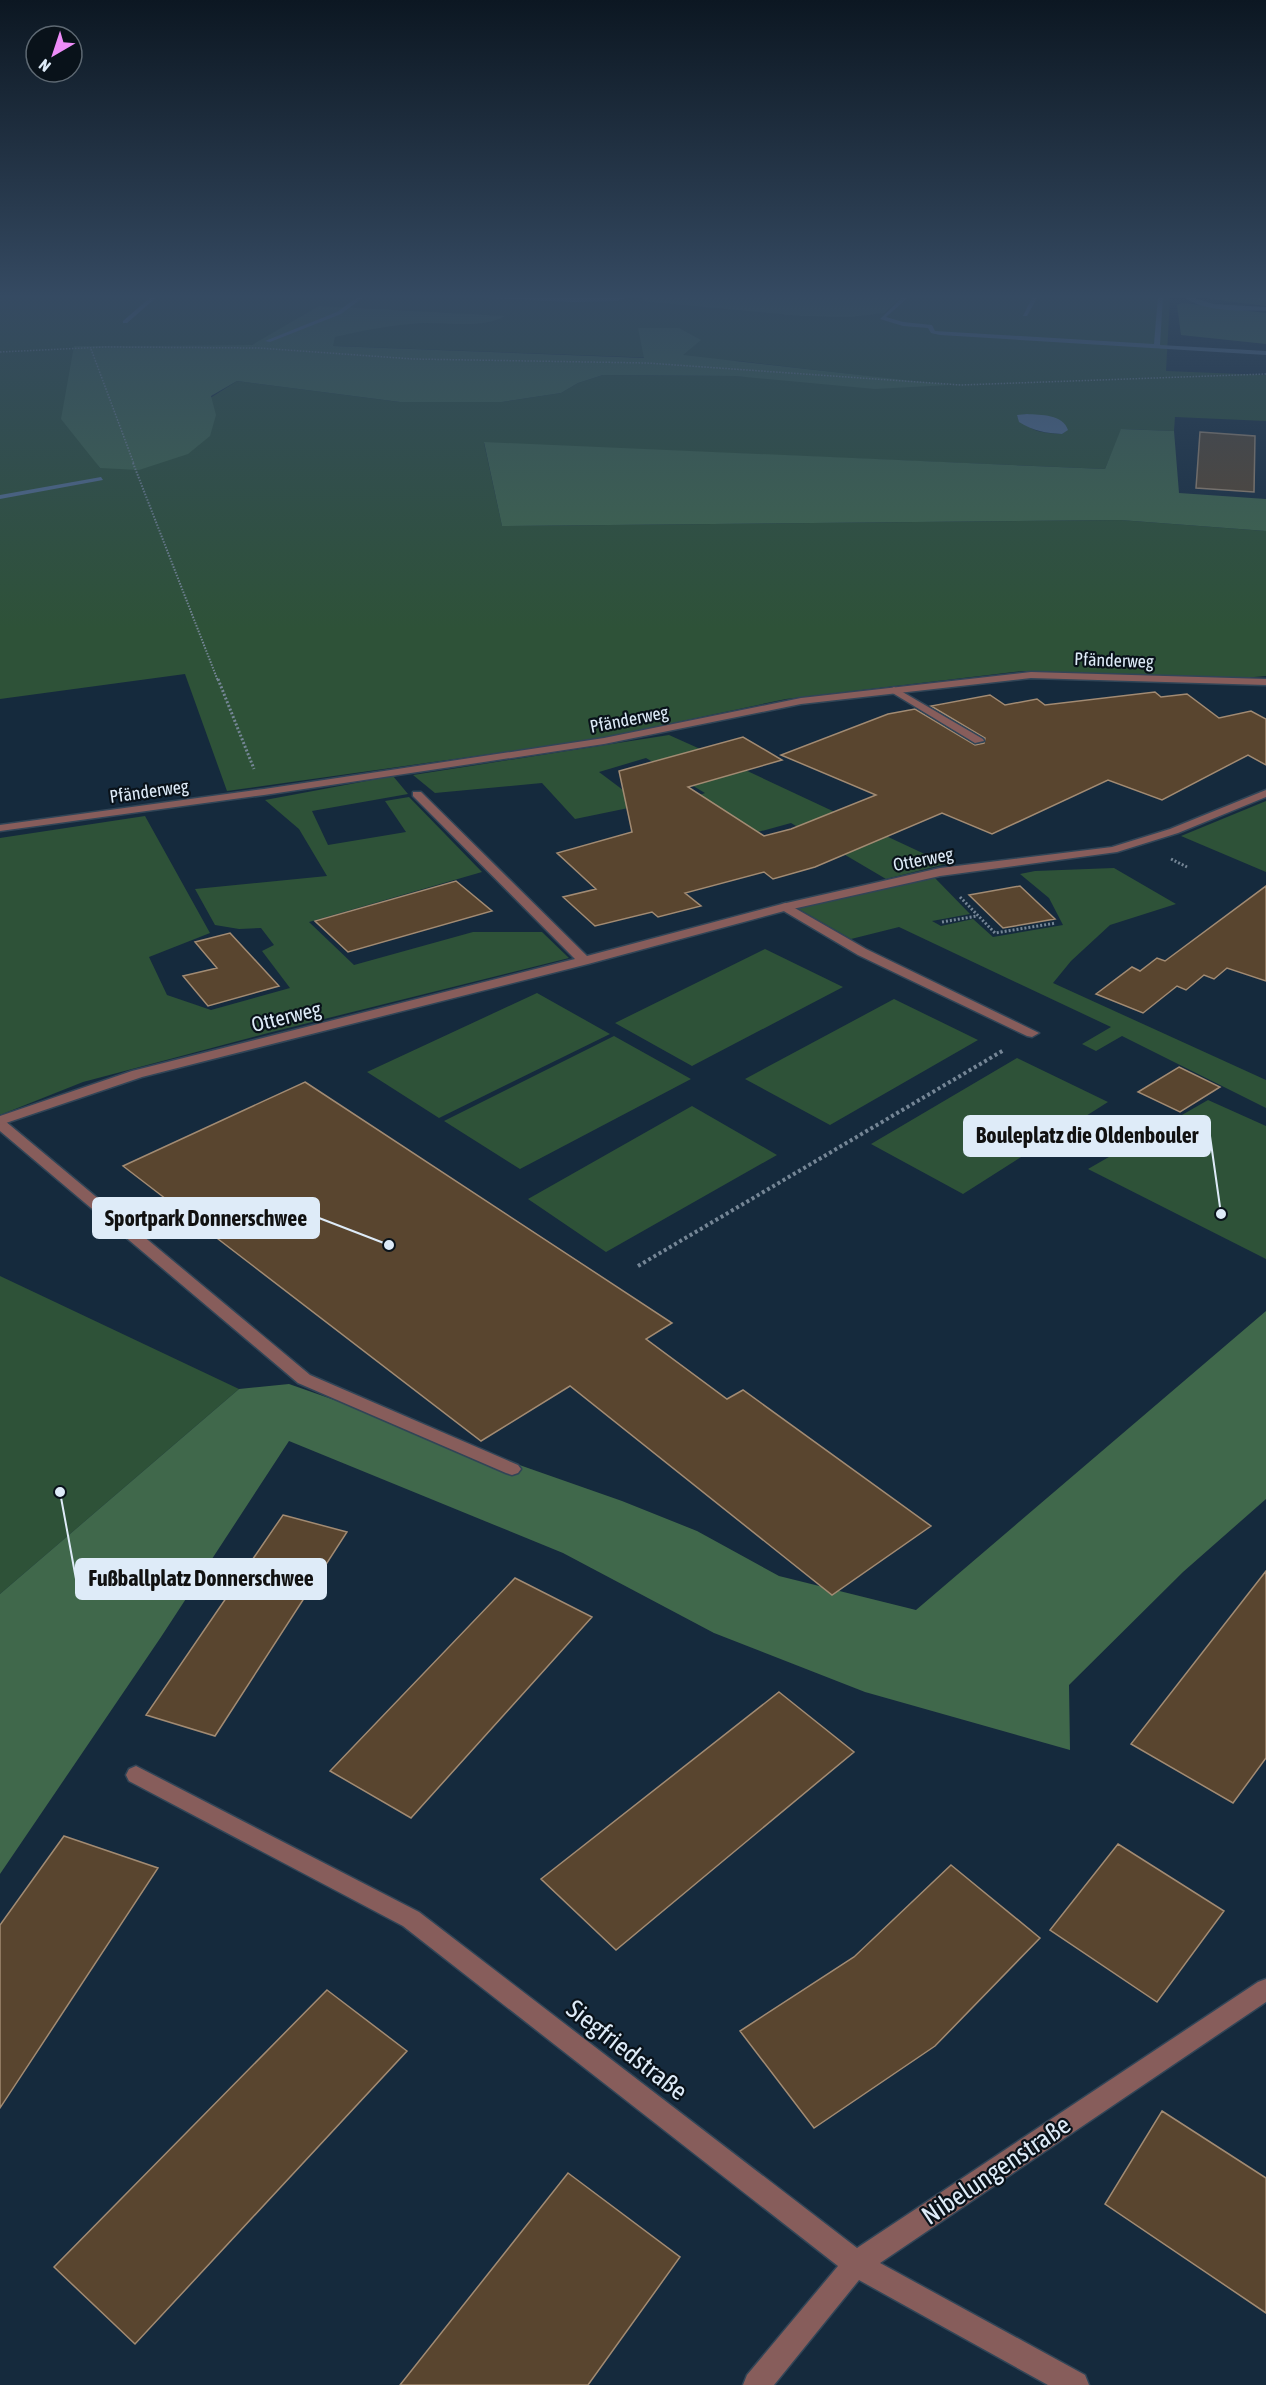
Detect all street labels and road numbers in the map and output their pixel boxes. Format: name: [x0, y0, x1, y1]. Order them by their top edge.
street label: Pfänderweg: [1074, 648, 1154, 672]
street label: Pfänderweg: [588, 701, 670, 737]
street label: Pfänderweg: [108, 775, 190, 807]
street label: Otterweg: [891, 843, 955, 875]
street label: Otterweg: [249, 996, 323, 1036]
street label: Siegfriedstraße: [561, 1994, 693, 2106]
street label: Nibelungenstraße: [916, 2109, 1076, 2231]

